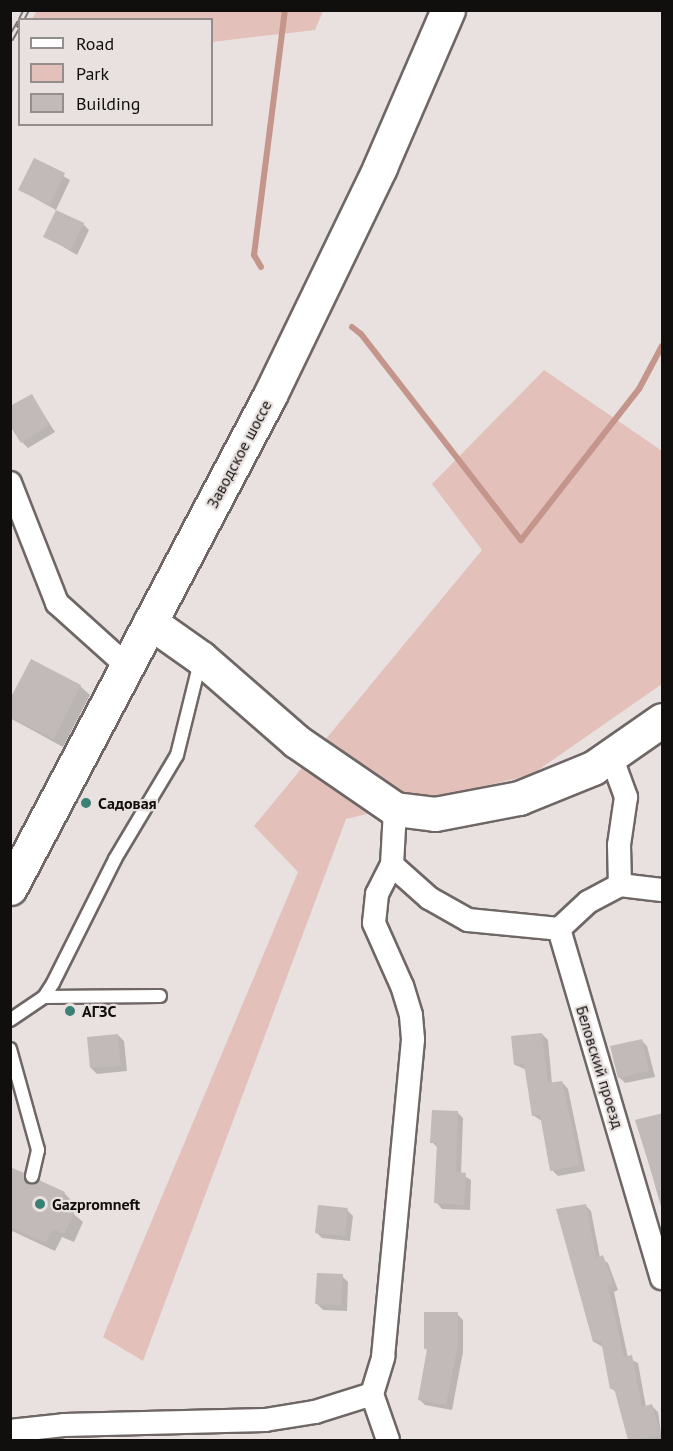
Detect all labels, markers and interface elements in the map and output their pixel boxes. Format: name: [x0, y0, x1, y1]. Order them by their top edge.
legend: [18, 18, 213, 126]
text: Road: [76, 32, 114, 55]
text: Park: [76, 62, 109, 85]
text: Building: [76, 92, 140, 115]
street label: Заводское шоссе: [202, 397, 276, 511]
place label: Садовая: [98, 793, 157, 813]
marker: Садовая: [79, 796, 93, 810]
place label: АГЗС: [82, 1001, 116, 1021]
street label: Беловский проезд: [572, 1003, 628, 1131]
marker: АГЗС: [63, 1004, 77, 1018]
place label: Gazpromneft: [52, 1194, 140, 1214]
marker: Gazpromneft: [33, 1197, 47, 1211]

